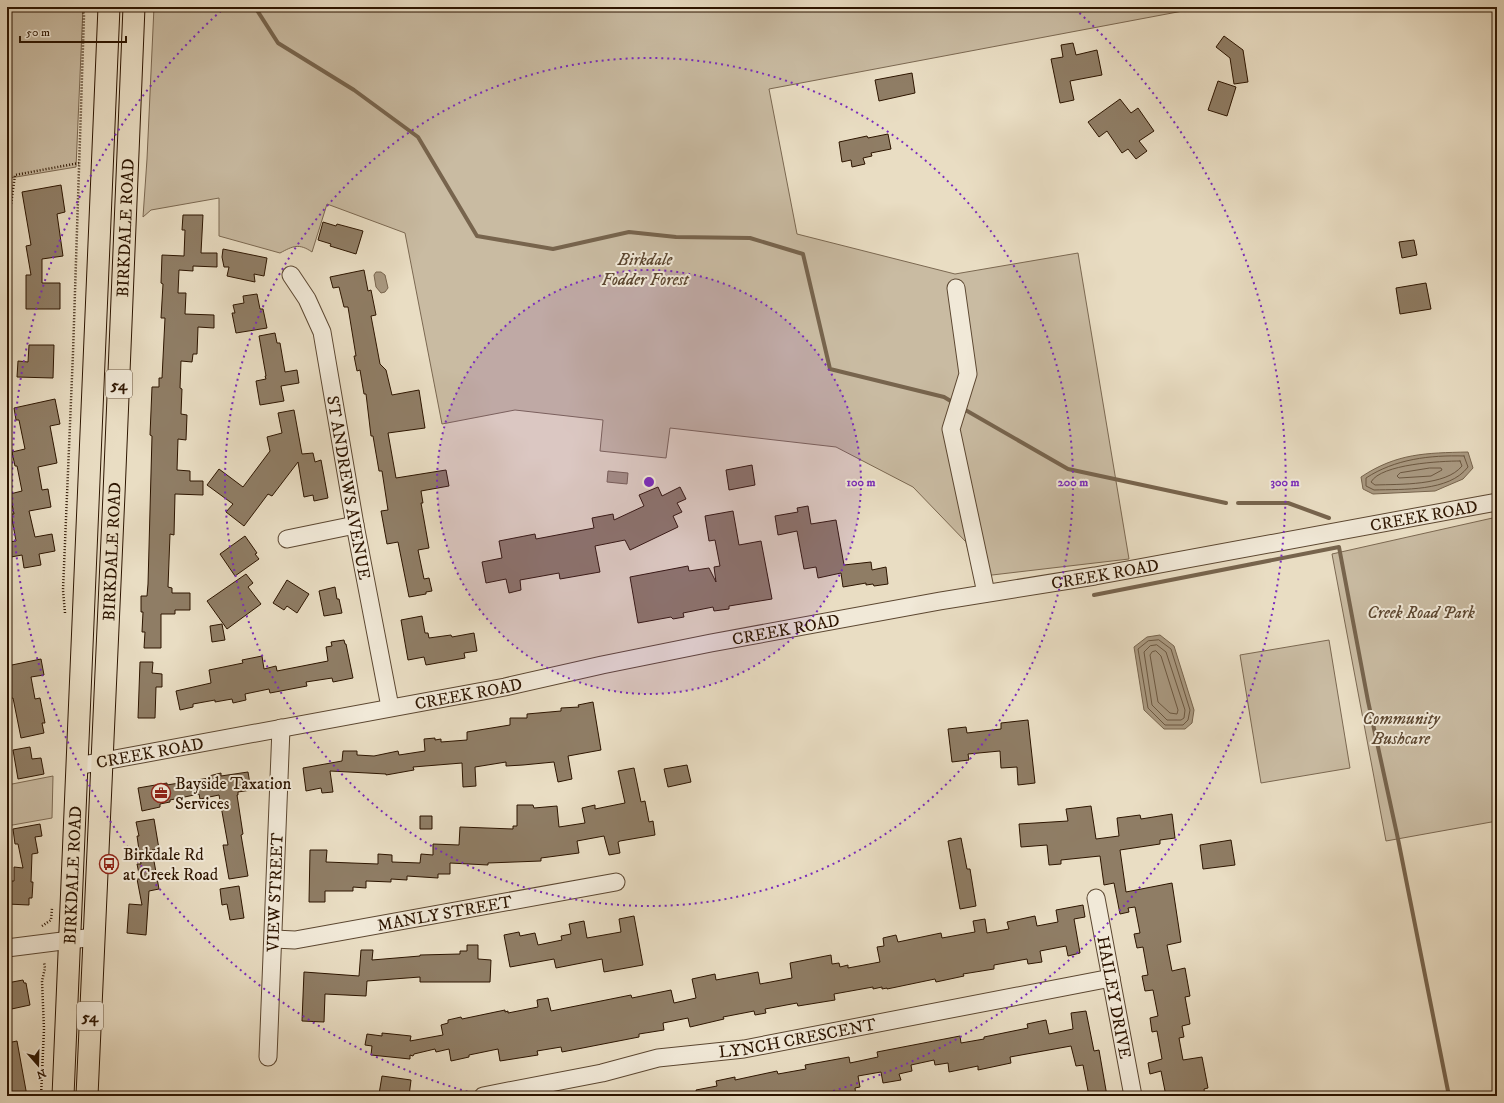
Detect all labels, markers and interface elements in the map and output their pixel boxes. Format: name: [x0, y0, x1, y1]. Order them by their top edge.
scale bar: [20, 18, 126, 44]
text: 50 m: [26, 25, 50, 40]
street label: BIRKDALE ROAD: [112, 158, 140, 298]
park label: Birkdale Fodder Forest: [601, 249, 690, 291]
road number: 54: [106, 370, 132, 398]
street label: ST ANDREWS AVENUE: [321, 394, 375, 582]
centre of rings: [642, 475, 656, 489]
text: 100 m: [847, 475, 875, 490]
text: 200 m: [1058, 475, 1088, 490]
text: 300 m: [1271, 475, 1299, 490]
street label: BIRKDALE ROAD: [98, 482, 126, 621]
street label: CREEK ROAD: [1368, 496, 1479, 537]
street label: CREEK ROAD: [1050, 554, 1161, 595]
park label: Creek Road Park: [1367, 602, 1476, 624]
street label: CREEK ROAD: [730, 610, 842, 651]
street label: CREEK ROAD: [413, 673, 524, 715]
park label: Community Bushcare: [1362, 708, 1441, 750]
street label: CREEK ROAD: [94, 733, 206, 774]
place label: Bayside Taxation Services: [175, 773, 291, 815]
office icon: Bayside Taxation Services: [150, 782, 172, 804]
street label: BIRKDALE ROAD: [59, 805, 87, 945]
street label: VIEW STREET: [262, 832, 289, 953]
place label: Birkdale Rd at Creek Road: [123, 844, 219, 886]
bus stop icon: Birkdale Rd at Creek Road: [98, 853, 120, 875]
street label: MANLY STREET: [376, 891, 514, 937]
street label: HAILEY DRIVE: [1091, 934, 1136, 1061]
road number: 54: [77, 1002, 103, 1030]
street label: LYNCH CRESCENT: [718, 1014, 878, 1064]
north arrow: [18, 1045, 58, 1085]
text: N: [34, 1065, 48, 1082]

